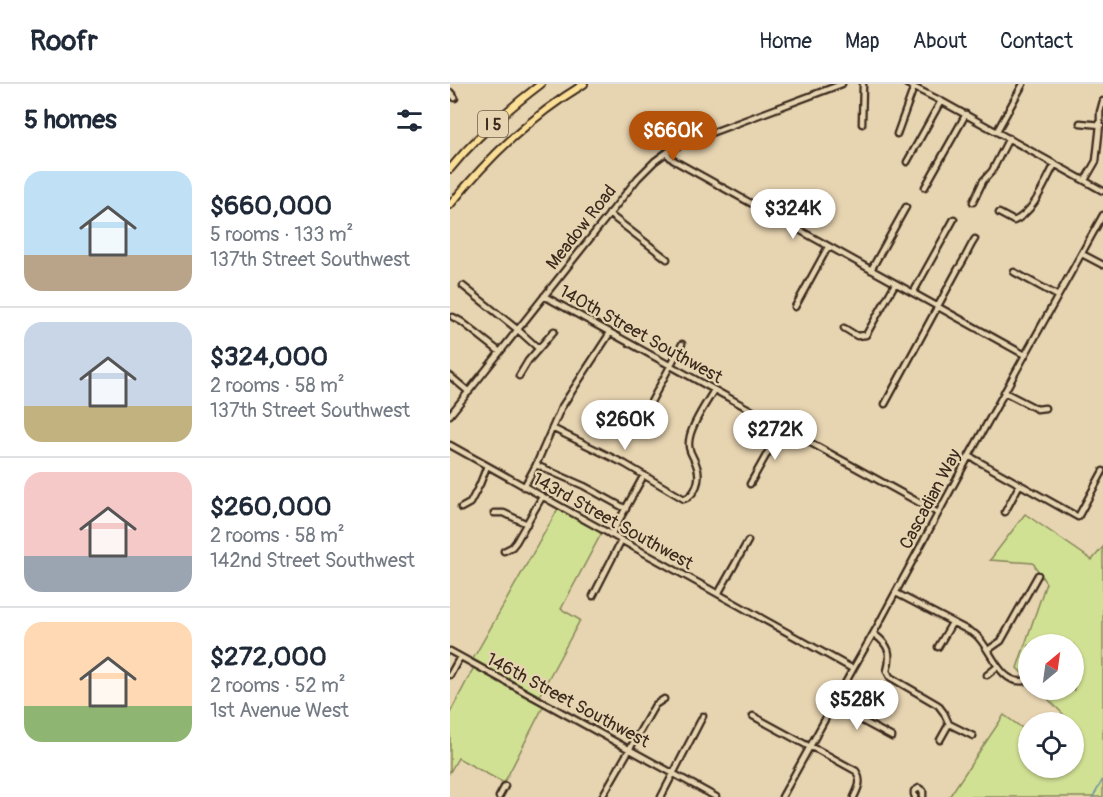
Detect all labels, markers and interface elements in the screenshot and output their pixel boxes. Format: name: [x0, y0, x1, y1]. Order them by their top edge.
text: Roofr: [30, 24, 98, 59]
text: Home: [759, 28, 812, 55]
text: Map: [845, 28, 880, 55]
text: About: [913, 28, 967, 55]
text: Contact: [1000, 28, 1073, 55]
text: 5 homes: [24, 104, 117, 136]
icon: filters: [393, 104, 426, 137]
road number: I 5: [478, 111, 508, 137]
pin: $660K: [631, 111, 715, 162]
text: $660K: [643, 118, 703, 143]
street label: Meadow Road: [541, 180, 622, 274]
pin: $324K: [751, 189, 835, 240]
text: $660,000: [210, 190, 332, 222]
icon: home: [72, 195, 144, 267]
text: $324K: [765, 196, 821, 221]
text: 5 rooms · 133 m²: [210, 222, 353, 247]
text: 137th Street Southwest: [210, 247, 410, 272]
street label: 140th Street Southwest: [555, 280, 727, 389]
text: $324,000: [210, 341, 328, 373]
icon: home: [72, 346, 144, 418]
text: 2 rooms · 58 m²: [210, 373, 345, 398]
text: 137th Street Southwest: [210, 398, 410, 423]
pin: $260K: [583, 400, 667, 451]
text: $260K: [595, 407, 655, 432]
pin: $272K: [733, 410, 817, 461]
text: $272K: [747, 417, 803, 442]
street label: Cascadian Way: [894, 445, 967, 553]
street label: 143rd Street Southwest: [528, 468, 698, 576]
text: $260,000: [210, 491, 331, 523]
icon: home: [72, 496, 144, 568]
text: 2 rooms · 58 m²: [210, 523, 345, 548]
text: 142nd Street Southwest: [210, 548, 415, 573]
north arrow: [1018, 634, 1084, 700]
map controls: [1018, 634, 1084, 778]
text: $272,000: [210, 641, 327, 673]
icon: home: [72, 646, 144, 718]
street label: 146th Street Southwest: [482, 648, 654, 754]
text: 2 rooms · 52 m²: [210, 673, 346, 698]
pin: $528K: [815, 680, 899, 731]
text: $528K: [830, 687, 885, 712]
text: 1st Avenue West: [210, 698, 349, 723]
button: locate: [1018, 712, 1084, 778]

